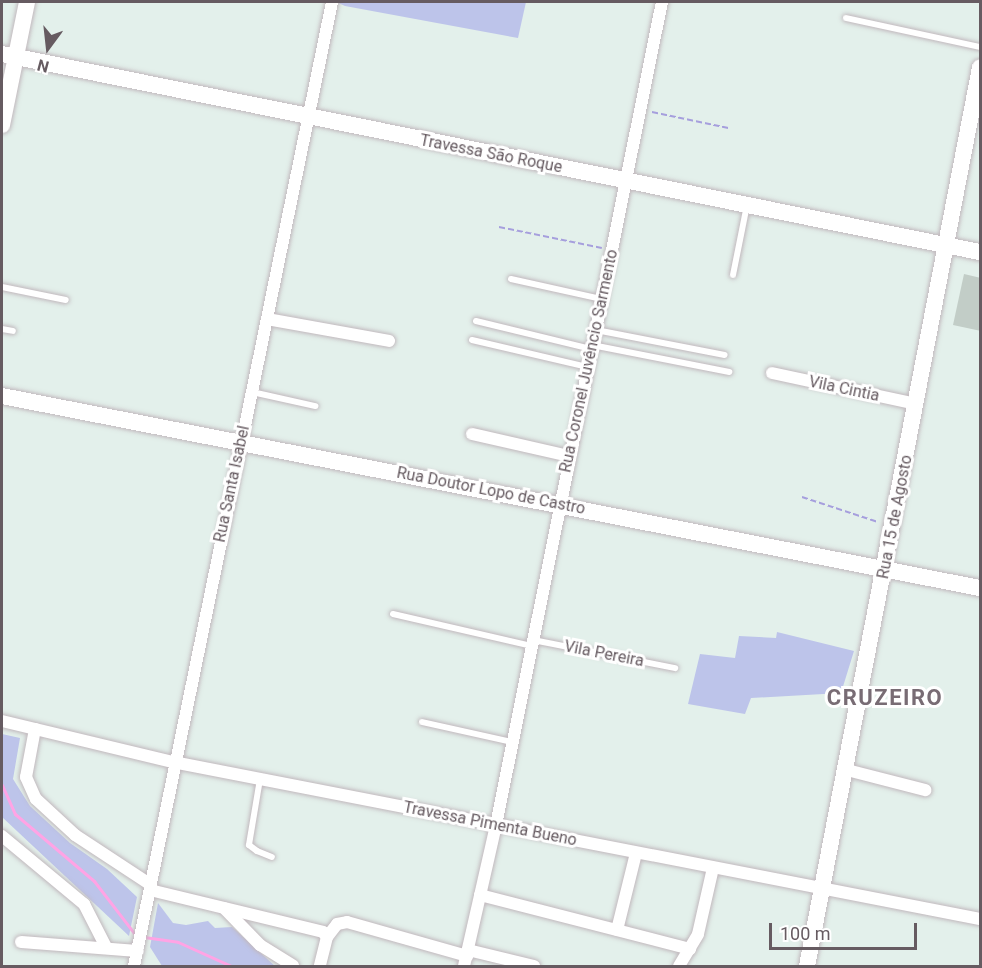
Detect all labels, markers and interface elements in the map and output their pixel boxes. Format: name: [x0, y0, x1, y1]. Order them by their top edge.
north arrow: [18, 18, 78, 78]
text: N: [35, 55, 51, 77]
street label: Travessa São Roque: [418, 131, 564, 177]
street label: Rua Coronel Juvêncio Sarmento: [556, 248, 622, 474]
street label: Vila Cintia: [807, 372, 881, 406]
street label: Rua Santa Isabel: [210, 424, 254, 544]
street label: Rua 15 de Agosto: [874, 453, 916, 581]
street label: Rua Doutor Lopo de Castro: [395, 463, 587, 519]
street label: Vila Pereira: [563, 637, 645, 671]
district label: CRUZEIRO: [827, 685, 943, 711]
street label: Travessa Pimenta Bueno: [402, 798, 578, 850]
scale bar: [772, 911, 920, 949]
text: 100 m: [780, 923, 831, 944]

